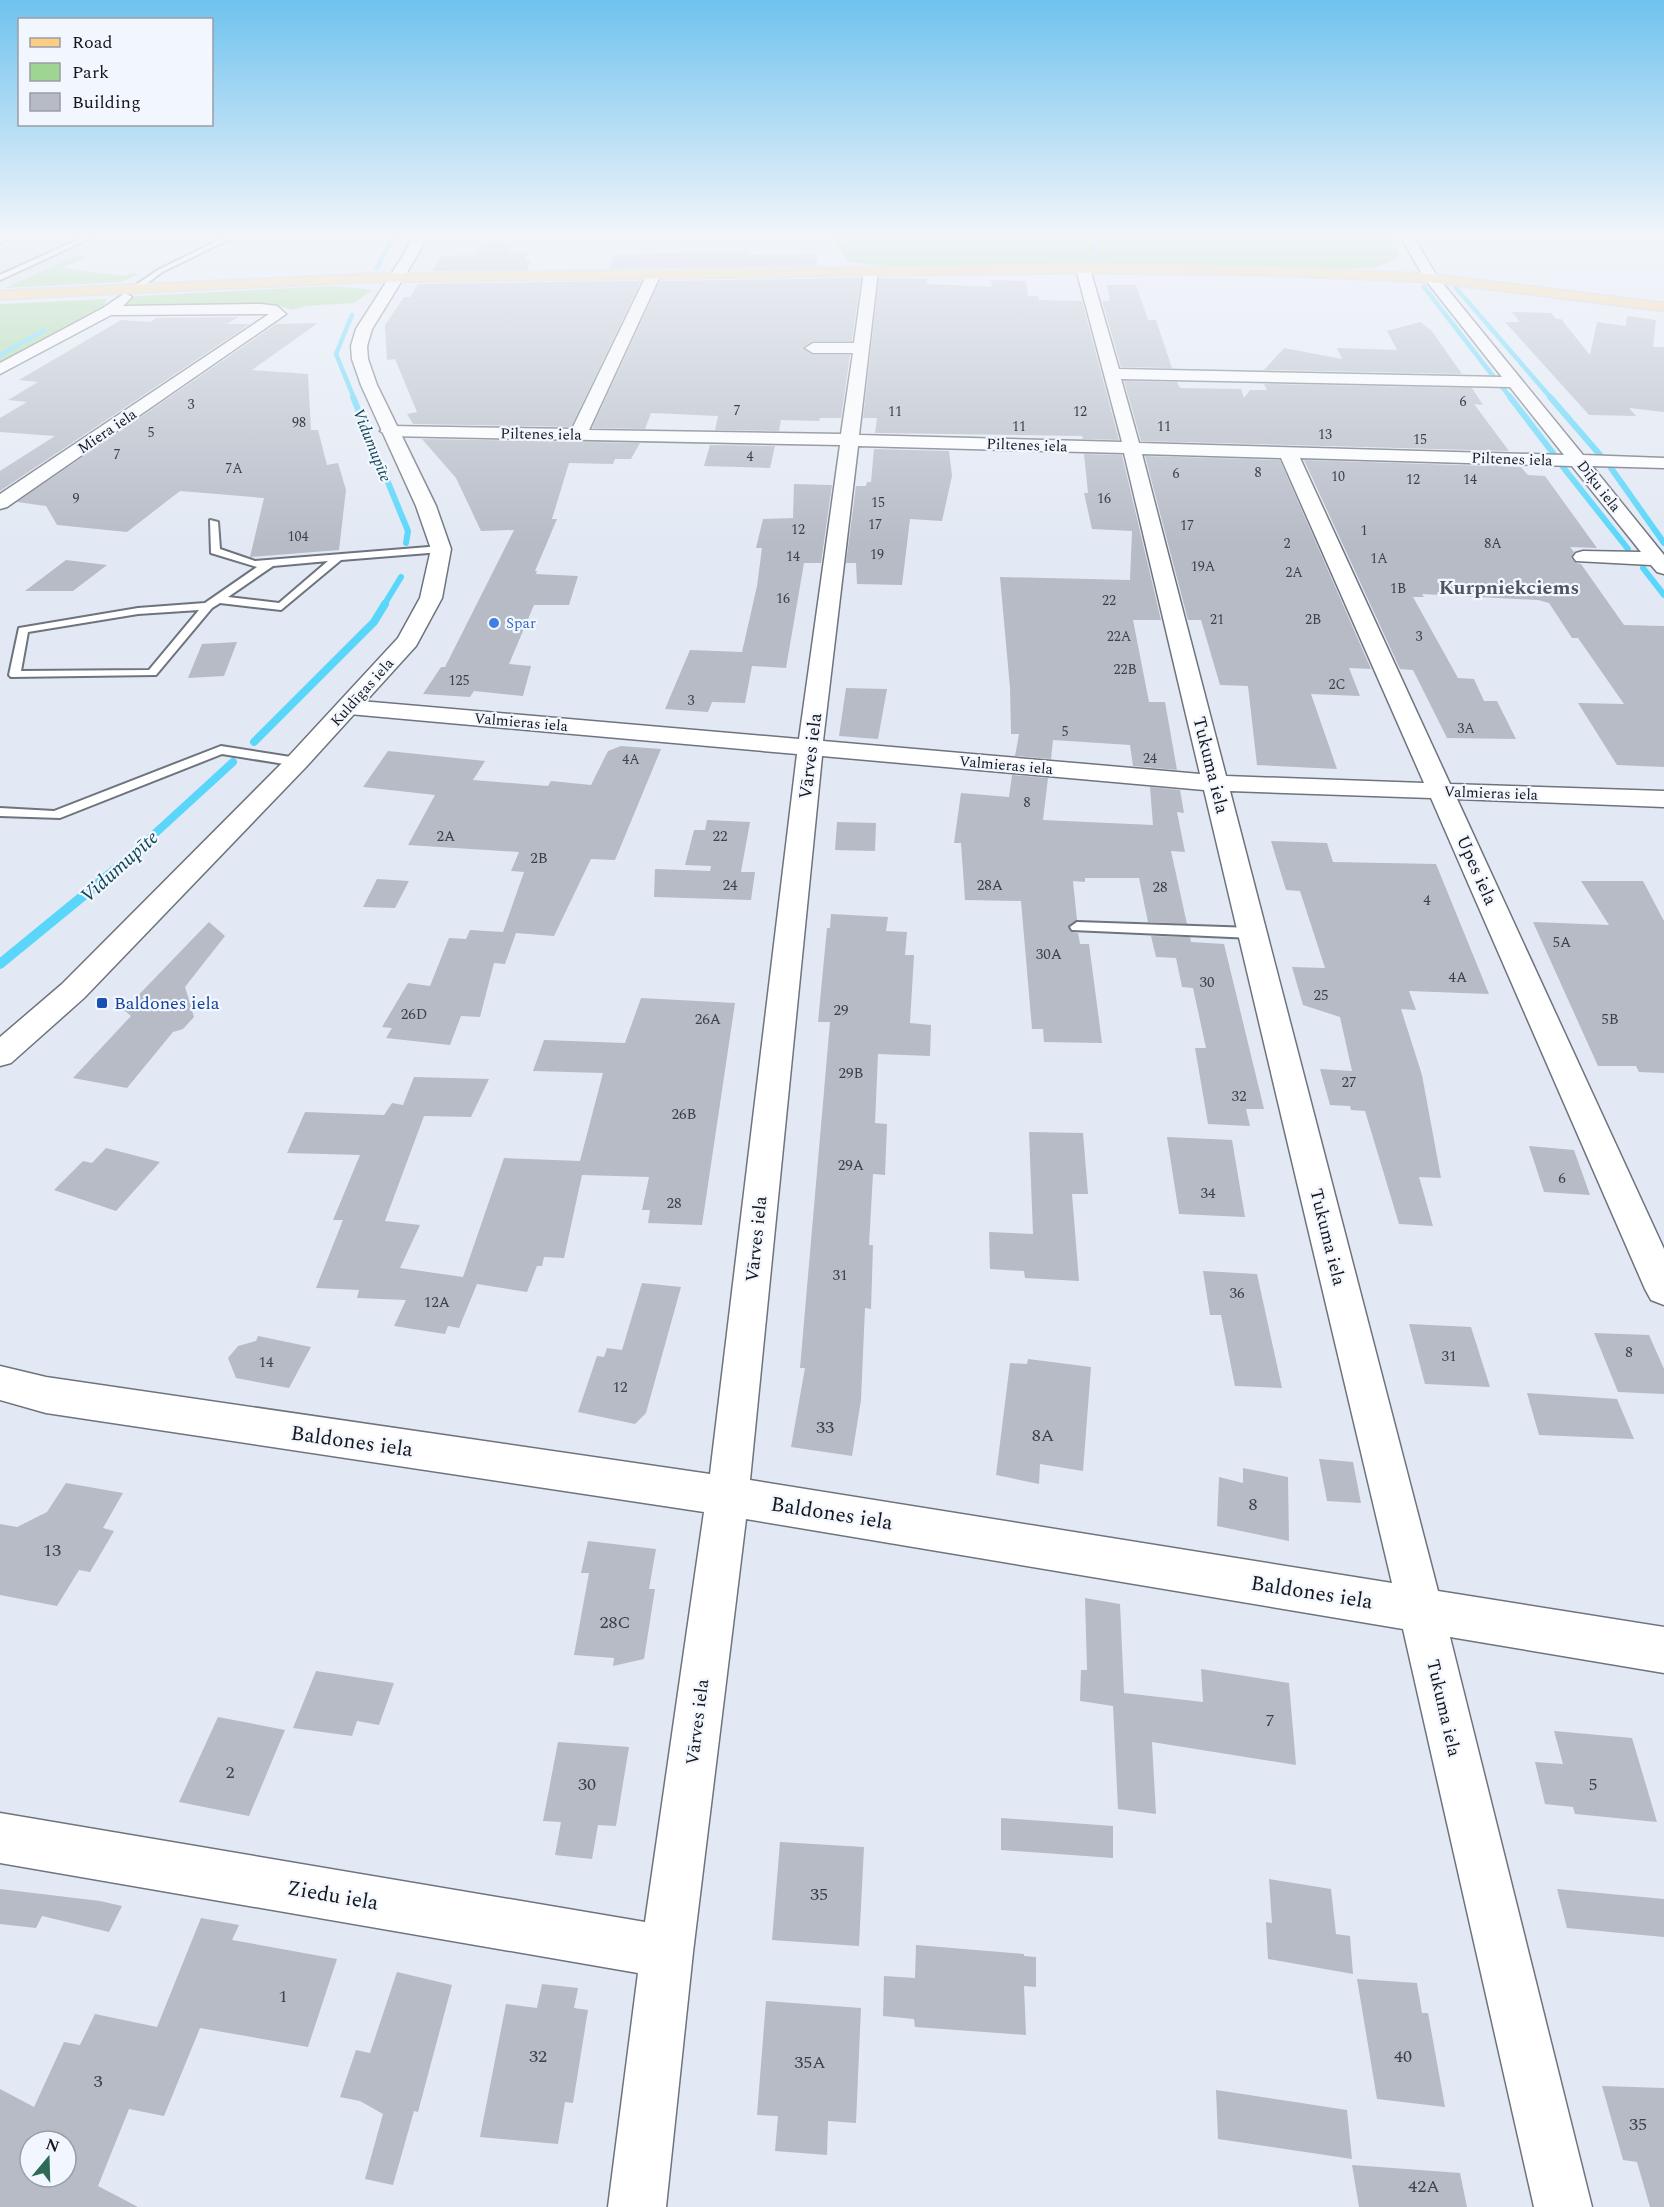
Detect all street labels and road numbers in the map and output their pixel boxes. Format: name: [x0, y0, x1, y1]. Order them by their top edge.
street label: Miera iela: [73, 403, 142, 460]
street label: Piltenes iela: [500, 422, 582, 447]
street label: Piltenes iela: [986, 433, 1069, 458]
street label: Piltenes iela: [1471, 447, 1554, 472]
street label: Dīķu iela: [1571, 455, 1627, 518]
street label: Kuldīgas iela: [325, 652, 400, 732]
street label: Valmieras iela: [473, 707, 570, 738]
street label: Vārves iela: [792, 711, 829, 801]
street label: Tukuma iela: [1185, 714, 1236, 817]
street label: Valmieras iela: [958, 750, 1055, 781]
street label: Valmieras iela: [1444, 780, 1539, 807]
street label: Upes iela: [1449, 831, 1504, 910]
street label: Tukuma iela: [1302, 1186, 1353, 1289]
street label: Vārves iela: [739, 1194, 774, 1283]
street label: Baldones iela: [289, 1418, 416, 1467]
street label: Baldones iela: [769, 1489, 896, 1540]
street label: Baldones iela: [1249, 1568, 1376, 1619]
street label: Tukuma iela: [1419, 1657, 1468, 1760]
street label: Vārves iela: [679, 1677, 716, 1767]
street label: Ziedu iela: [285, 1872, 382, 1920]

